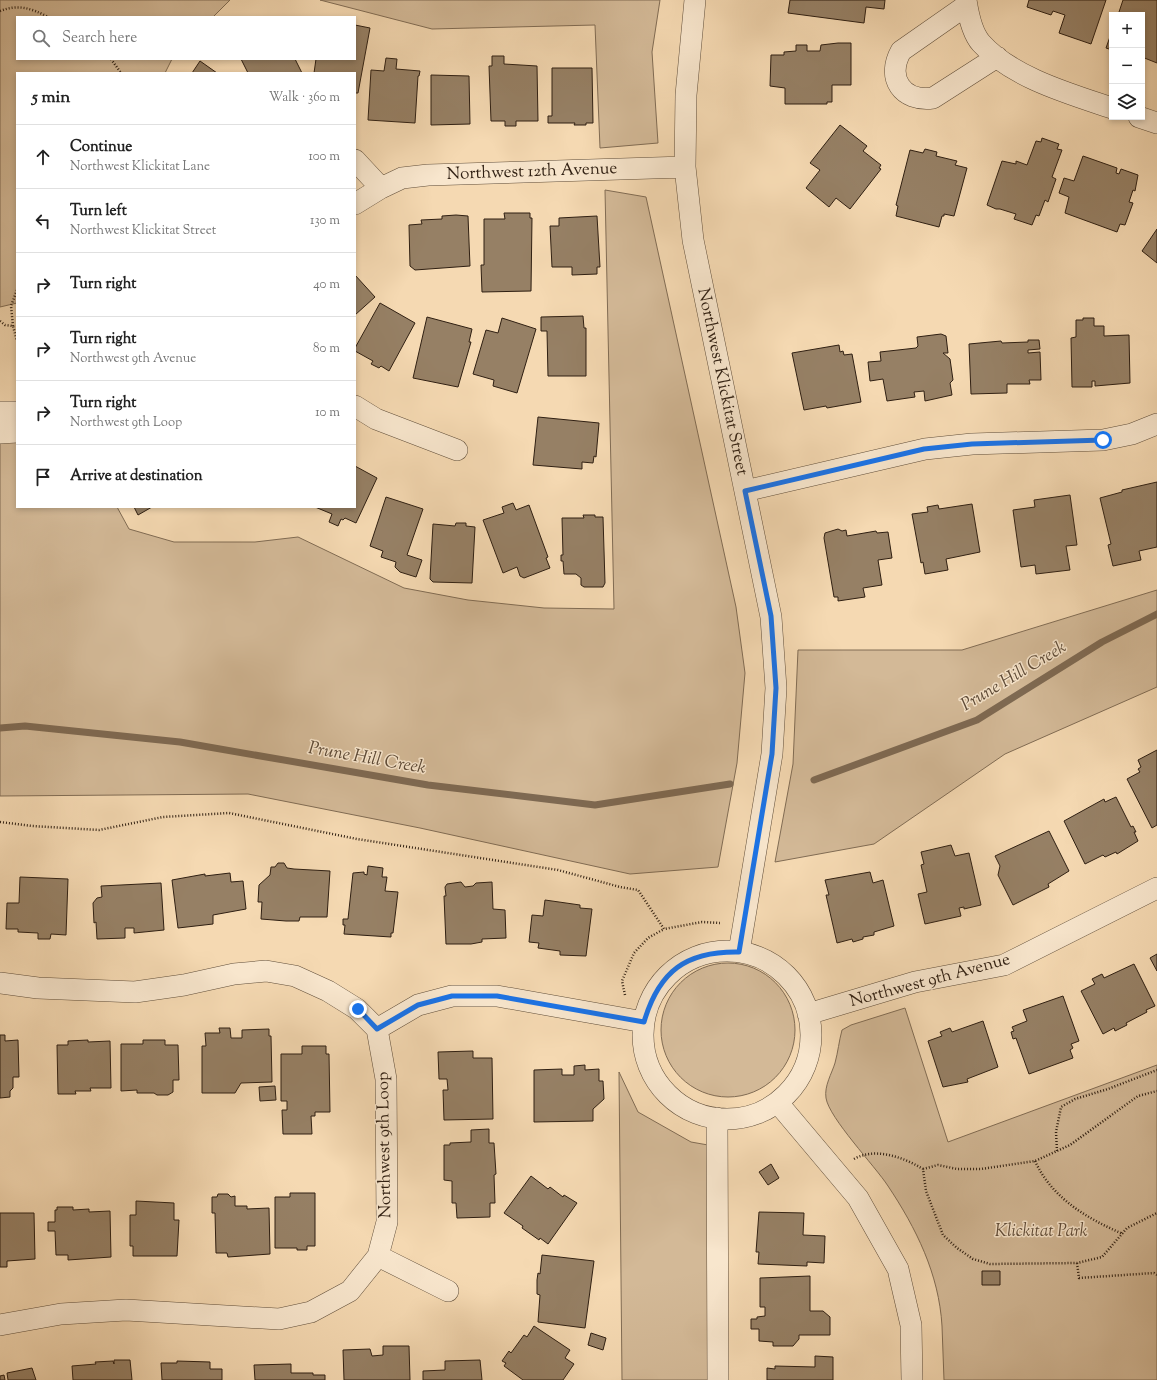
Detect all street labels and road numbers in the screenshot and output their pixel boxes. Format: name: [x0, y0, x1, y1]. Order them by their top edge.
street label: Northwest 12th Avenue: [446, 157, 618, 187]
street label: Northwest Klickitat Street: [690, 286, 754, 478]
street label: Northwest 9th Avenue: [847, 948, 1013, 1014]
street label: Northwest 9th Loop: [372, 1072, 398, 1218]

